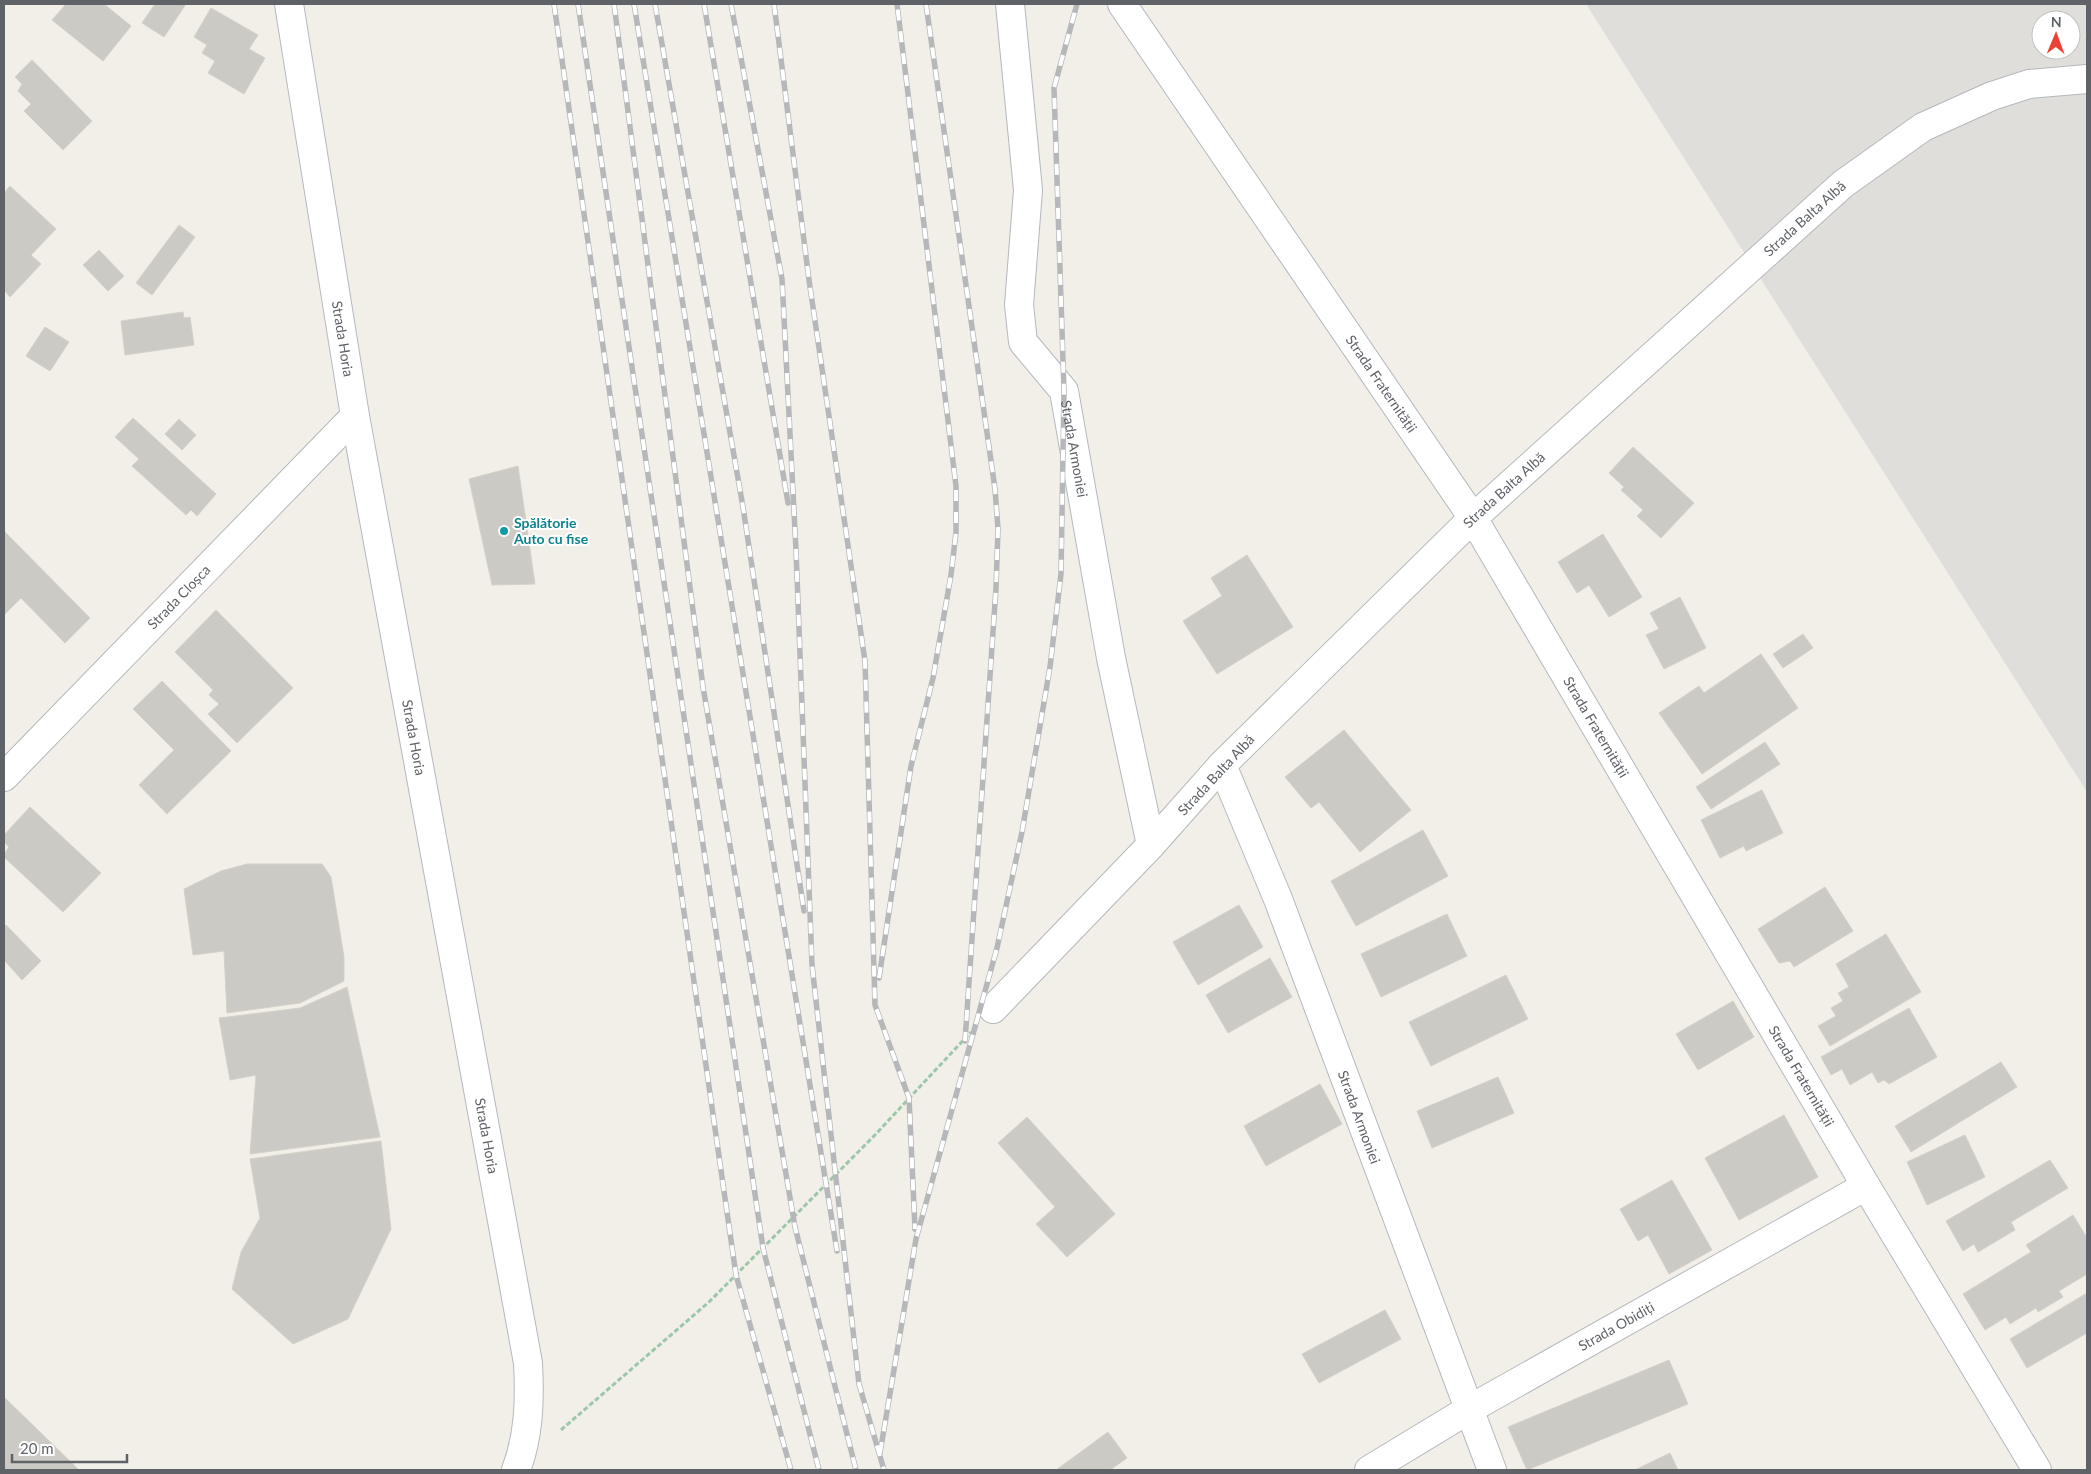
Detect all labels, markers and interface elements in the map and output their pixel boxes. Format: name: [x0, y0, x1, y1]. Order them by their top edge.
north arrow: [2031, 10, 2081, 60]
text: N: [2051, 13, 2062, 30]
street label: Strada Balta Albă: [1760, 177, 1849, 260]
street label: Strada Horia: [329, 300, 358, 378]
street label: Strada Fraternității: [1343, 332, 1421, 436]
street label: Strada Armoniei: [1058, 399, 1092, 499]
street label: Strada Balta Albă: [1459, 448, 1548, 531]
place label: Spălătorie Auto cu fise: [513, 514, 589, 547]
marker: Spălătorie Auto cu fise: [498, 525, 510, 537]
street label: Strada Cloșca: [144, 561, 214, 632]
street label: Strada Fraternității: [1560, 673, 1633, 780]
street label: Strada Horia: [399, 698, 429, 777]
street label: Strada Balta Albă: [1174, 731, 1258, 819]
street label: Strada Fraternității: [1766, 1022, 1838, 1129]
street label: Strada Armoniei: [1335, 1068, 1384, 1166]
street label: Strada Horia: [472, 1097, 502, 1175]
street label: Strada Obidiți: [1575, 1298, 1657, 1354]
scale bar: [12, 1432, 128, 1464]
text: 20 m: [20, 1439, 54, 1457]

